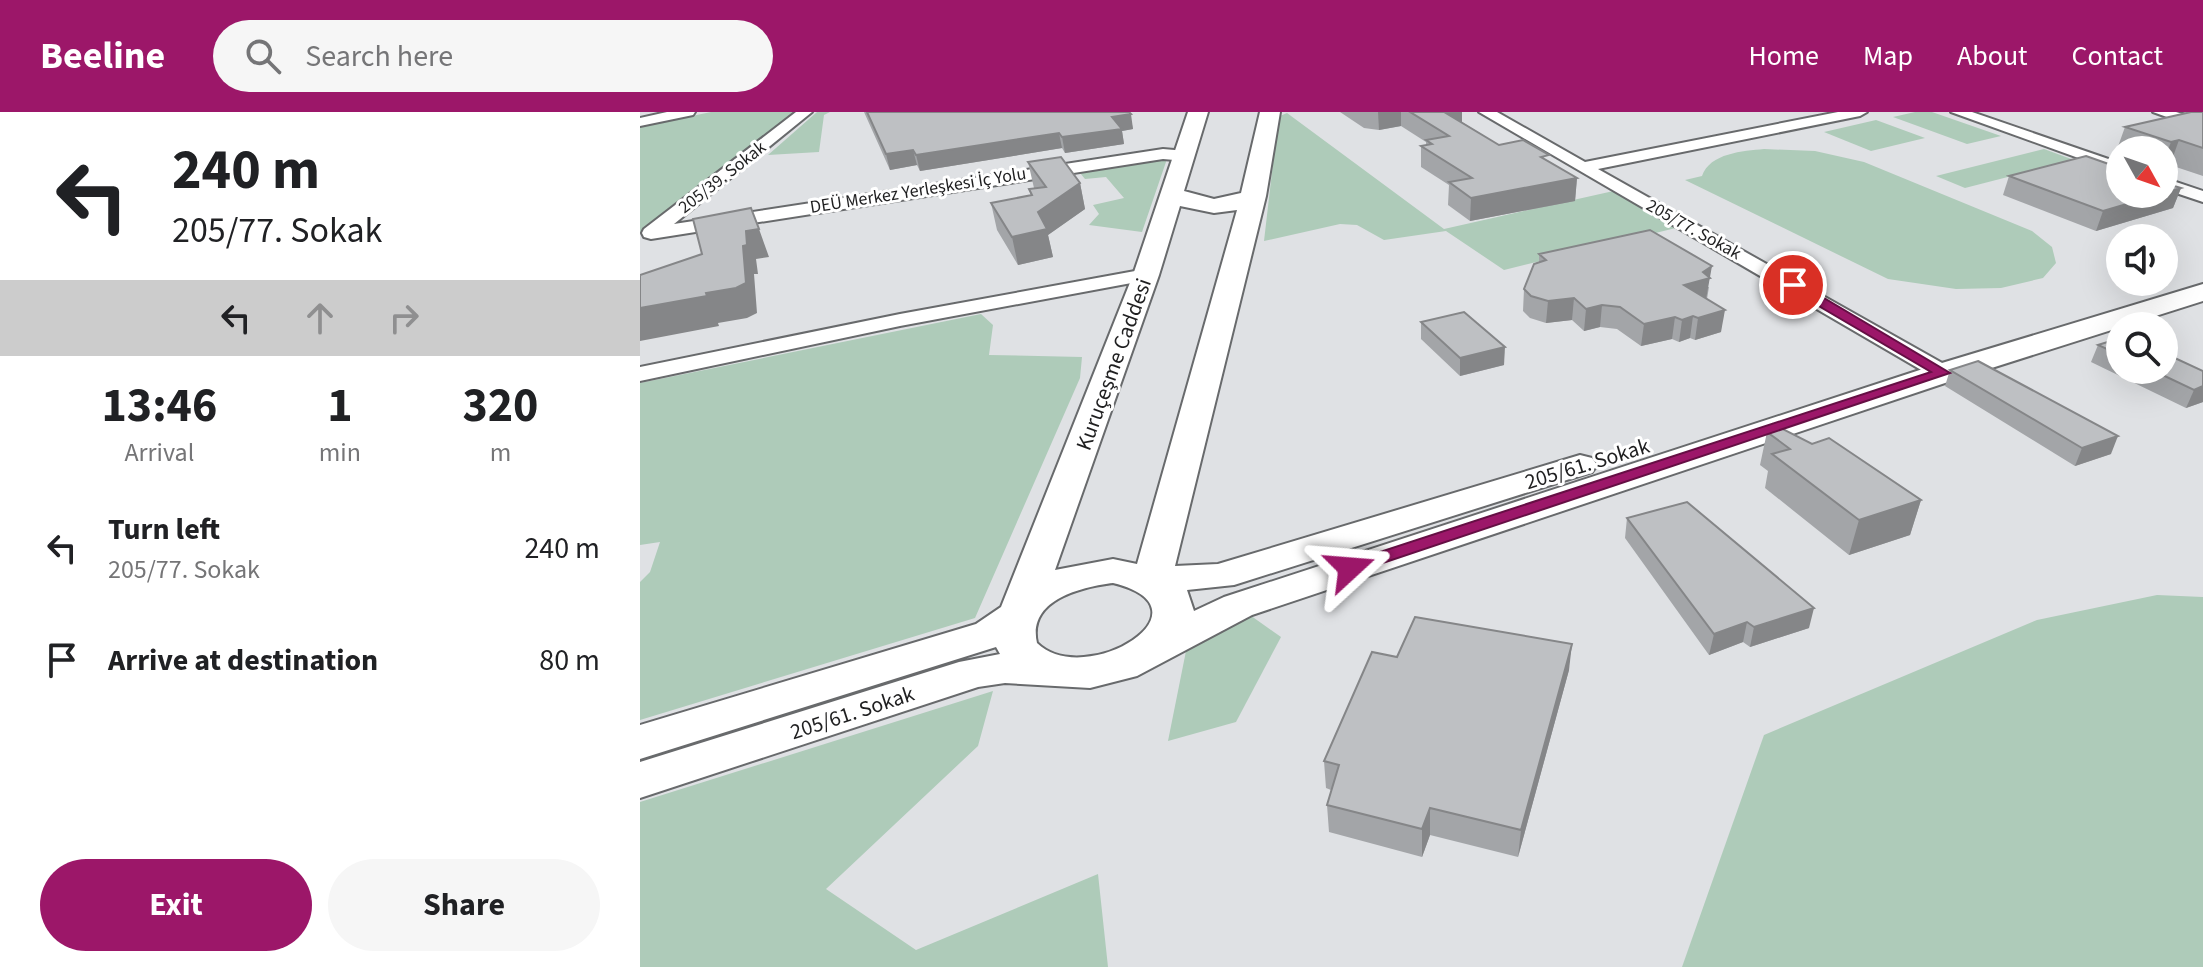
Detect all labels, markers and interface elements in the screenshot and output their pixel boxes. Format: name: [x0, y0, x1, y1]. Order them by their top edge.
search box: [213, 20, 773, 92]
text: Beeline: [40, 29, 165, 83]
icon: search: [241, 34, 285, 78]
text: Search here: [305, 35, 453, 78]
text: Home: [1748, 36, 1819, 76]
text: Map: [1863, 36, 1913, 76]
text: About: [1957, 36, 2028, 76]
text: Contact: [2072, 36, 2163, 76]
text: 240 m: [172, 131, 320, 210]
street label: 205/39. Sokak: [673, 135, 772, 220]
north arrow: [2106, 136, 2178, 208]
map controls: [2106, 136, 2178, 384]
icon: left: [40, 144, 144, 248]
street label: DEÜ Merkez Yerleşkesi İç Yolu: [808, 161, 1028, 220]
street label: 205/77. Sokak: [1642, 193, 1746, 266]
text: 205/77. Sokak: [172, 205, 382, 256]
button: sound: [2106, 224, 2178, 296]
pin: [1759, 251, 1827, 319]
icon: arrive: [1771, 263, 1815, 307]
street label: Kuruçeşme Caddesi: [1068, 274, 1160, 455]
icon: left: [214, 296, 258, 340]
icon: ahead: [298, 296, 342, 340]
icon: right: [382, 296, 426, 340]
button: search: [2106, 312, 2178, 384]
text: 13:46: [101, 372, 217, 440]
text: 1: [327, 372, 353, 440]
text: 320: [462, 372, 538, 440]
street label: 205/61. Sokak: [1521, 430, 1654, 498]
text: Arrival: [124, 434, 194, 471]
text: min: [319, 434, 361, 471]
text: m: [490, 434, 511, 471]
text: Turn left: [108, 508, 220, 551]
icon: left: [40, 526, 84, 570]
position arrow: [1308, 526, 1392, 610]
text: 240 m: [524, 527, 600, 570]
text: 205/77. Sokak: [108, 551, 260, 588]
icon: arrive: [40, 638, 84, 682]
text: Arrive at destination: [108, 639, 378, 682]
text: 80 m: [539, 639, 600, 682]
street label: 205/61. Sokak: [786, 678, 918, 748]
button: Exit: [40, 859, 312, 951]
button: Share: [328, 859, 600, 951]

